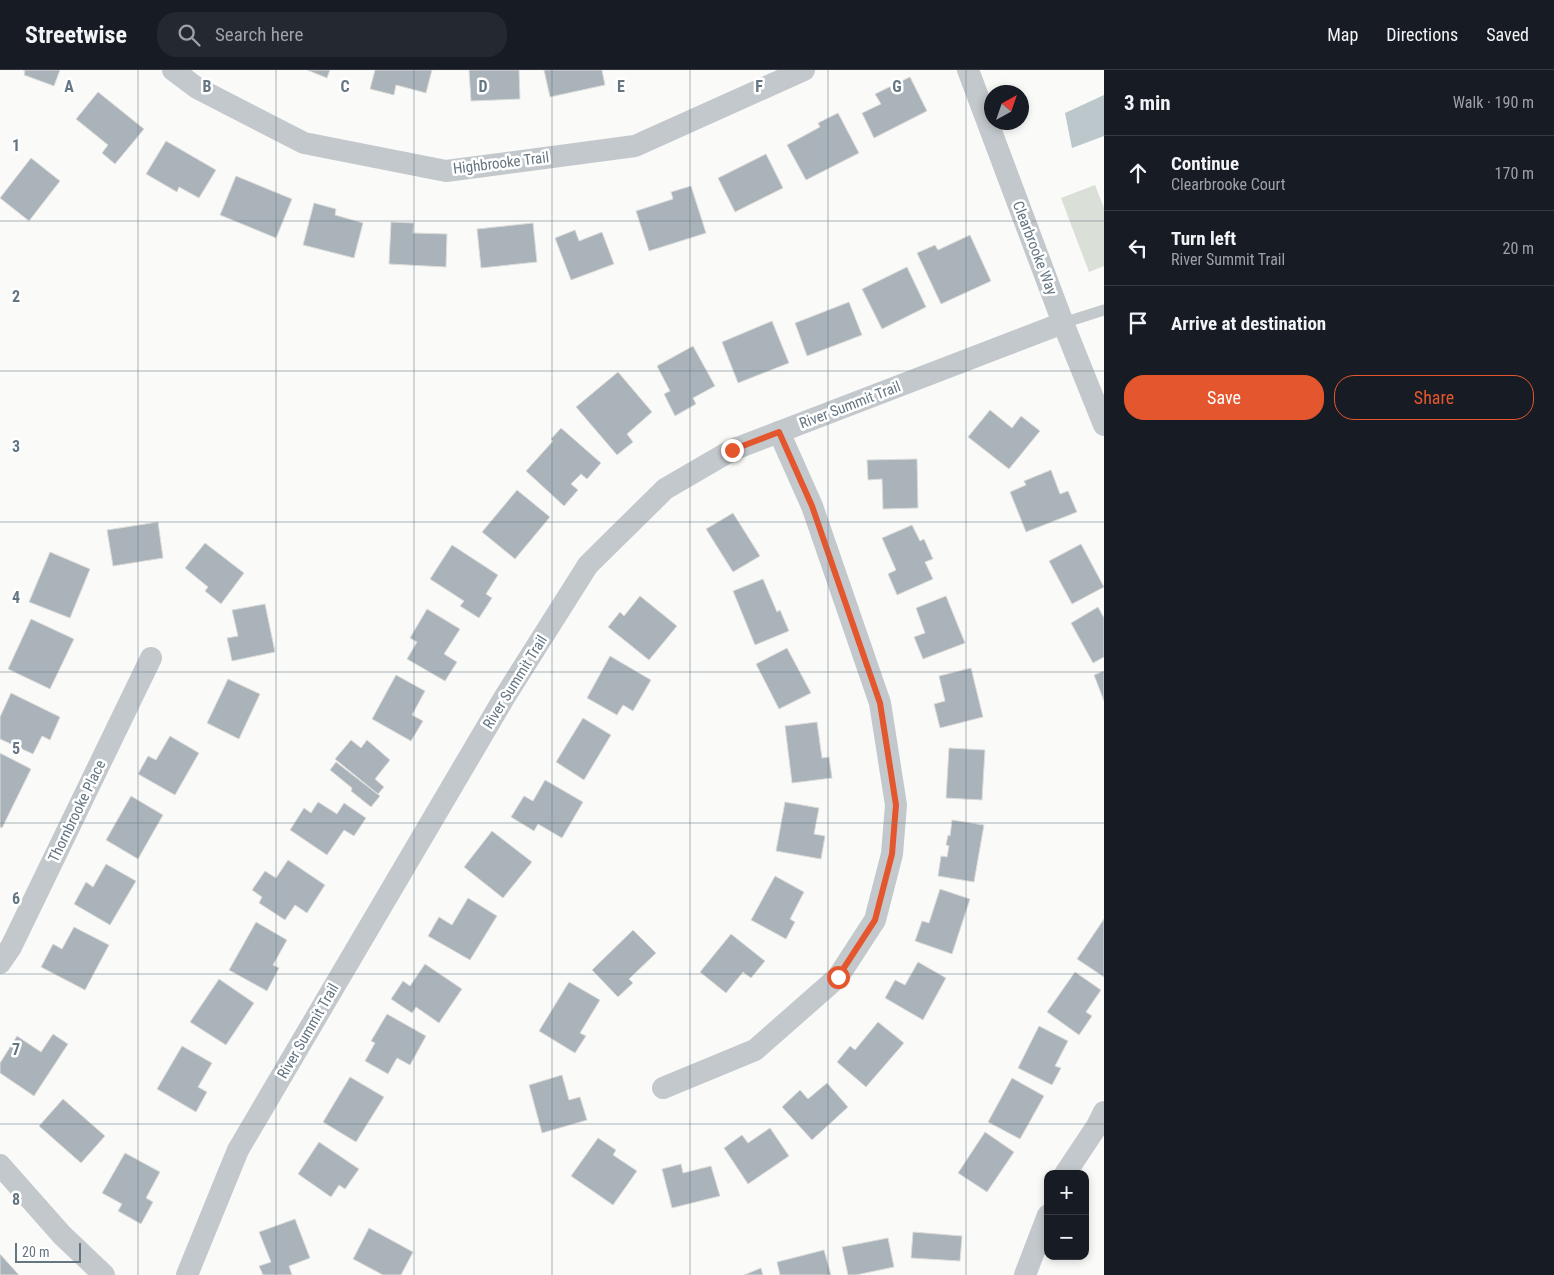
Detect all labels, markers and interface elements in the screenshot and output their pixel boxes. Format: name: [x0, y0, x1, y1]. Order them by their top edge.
search box: [157, 12, 507, 57]
text: Streetwise: [25, 21, 127, 49]
icon: search: [175, 21, 203, 49]
text: Search here: [215, 23, 303, 46]
text: Map: [1327, 24, 1358, 45]
text: Directions: [1386, 24, 1458, 45]
text: Saved: [1486, 24, 1529, 45]
text: A: [64, 77, 74, 96]
text: B: [203, 77, 212, 96]
text: C: [340, 77, 350, 96]
text: D: [478, 77, 488, 96]
text: E: [617, 77, 625, 96]
text: F: [755, 77, 763, 96]
text: G: [892, 77, 902, 96]
north arrow: [984, 85, 1029, 130]
text: 3 min: [1124, 91, 1171, 115]
text: Walk · 190 m: [1453, 93, 1534, 112]
text: 1: [12, 136, 20, 155]
street label: Highbrooke Trail: [452, 148, 550, 178]
text: Continue: [1171, 152, 1239, 175]
icon: ahead: [1124, 159, 1152, 187]
text: 170 m: [1495, 164, 1534, 183]
text: Clearbrooke Court: [1171, 175, 1286, 194]
street label: Clearbrooke Way: [1009, 198, 1061, 298]
text: Turn left: [1171, 227, 1236, 250]
icon: left: [1124, 234, 1152, 262]
text: 20 m: [1502, 239, 1534, 258]
text: River Summit Trail: [1171, 250, 1285, 269]
text: 2: [12, 287, 20, 306]
icon: arrive: [1124, 309, 1152, 337]
text: Arrive at destination: [1171, 312, 1326, 335]
button: Save: [1124, 375, 1324, 420]
button: Share: [1334, 375, 1534, 420]
street label: River Summit Trail: [797, 377, 903, 433]
text: 3: [12, 437, 20, 456]
route end: [721, 439, 744, 462]
text: 4: [12, 588, 20, 607]
street label: River Summit Trail: [479, 632, 551, 732]
text: 5: [12, 739, 20, 758]
street label: Thornbrooke Place: [45, 757, 109, 865]
text: 6: [12, 889, 20, 908]
route start: [827, 966, 850, 989]
street label: River Summit Trail: [273, 980, 343, 1082]
text: 7: [12, 1040, 20, 1059]
map controls: [1044, 1170, 1089, 1260]
button: +: [1044, 1170, 1089, 1215]
text: 8: [12, 1190, 20, 1209]
button: −: [1044, 1215, 1089, 1260]
scale bar: [15, 1240, 81, 1263]
text: 20 m: [22, 1244, 50, 1260]

